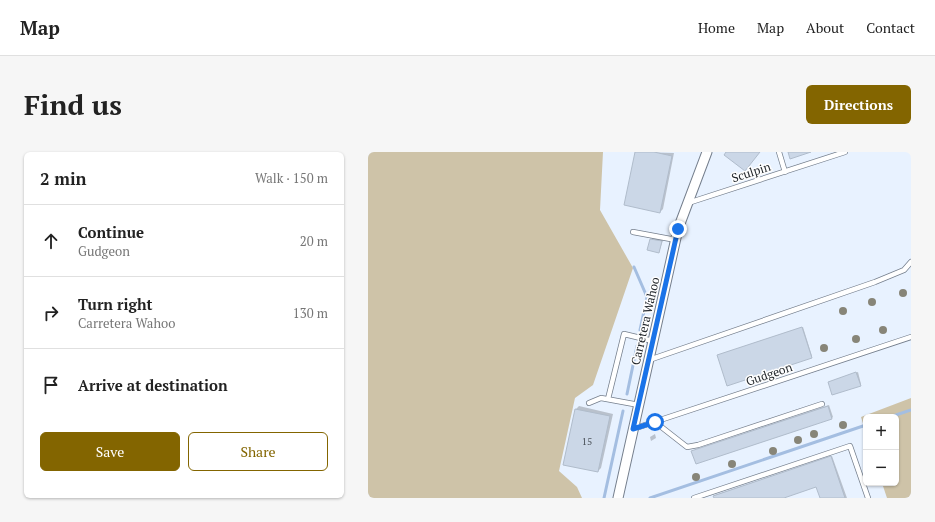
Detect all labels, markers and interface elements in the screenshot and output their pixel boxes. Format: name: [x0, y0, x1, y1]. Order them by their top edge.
text: Map: [20, 15, 60, 40]
text: Home: [698, 18, 735, 37]
text: Map: [757, 18, 784, 37]
text: About: [806, 18, 844, 37]
text: Contact: [866, 18, 915, 37]
button: Directions: [806, 85, 911, 124]
text: Find us: [24, 86, 122, 123]
street label: Sculpin: [730, 159, 772, 185]
text: 2 min: [40, 167, 87, 190]
text: Walk · 150 m: [255, 169, 328, 187]
route end: [669, 220, 687, 238]
text: Continue: [78, 222, 144, 242]
icon: ahead: [40, 230, 62, 252]
text: 20 m: [300, 232, 328, 250]
text: Gudgeon: [78, 242, 130, 260]
street label: Carretera Wahoo: [628, 275, 663, 366]
text: Turn right: [78, 294, 153, 314]
icon: right: [40, 302, 62, 324]
text: 130 m: [293, 304, 328, 322]
text: Carretera Wahoo: [78, 314, 175, 332]
street label: Gudgeon: [744, 359, 794, 389]
icon: arrive: [40, 374, 62, 396]
text: Arrive at destination: [78, 375, 228, 395]
route start: [646, 413, 664, 431]
map controls: [863, 414, 899, 486]
button: +: [863, 414, 899, 450]
button: Save: [40, 432, 180, 471]
button: Share: [188, 432, 328, 471]
house number: 15: [582, 435, 592, 448]
button: −: [863, 450, 899, 486]

